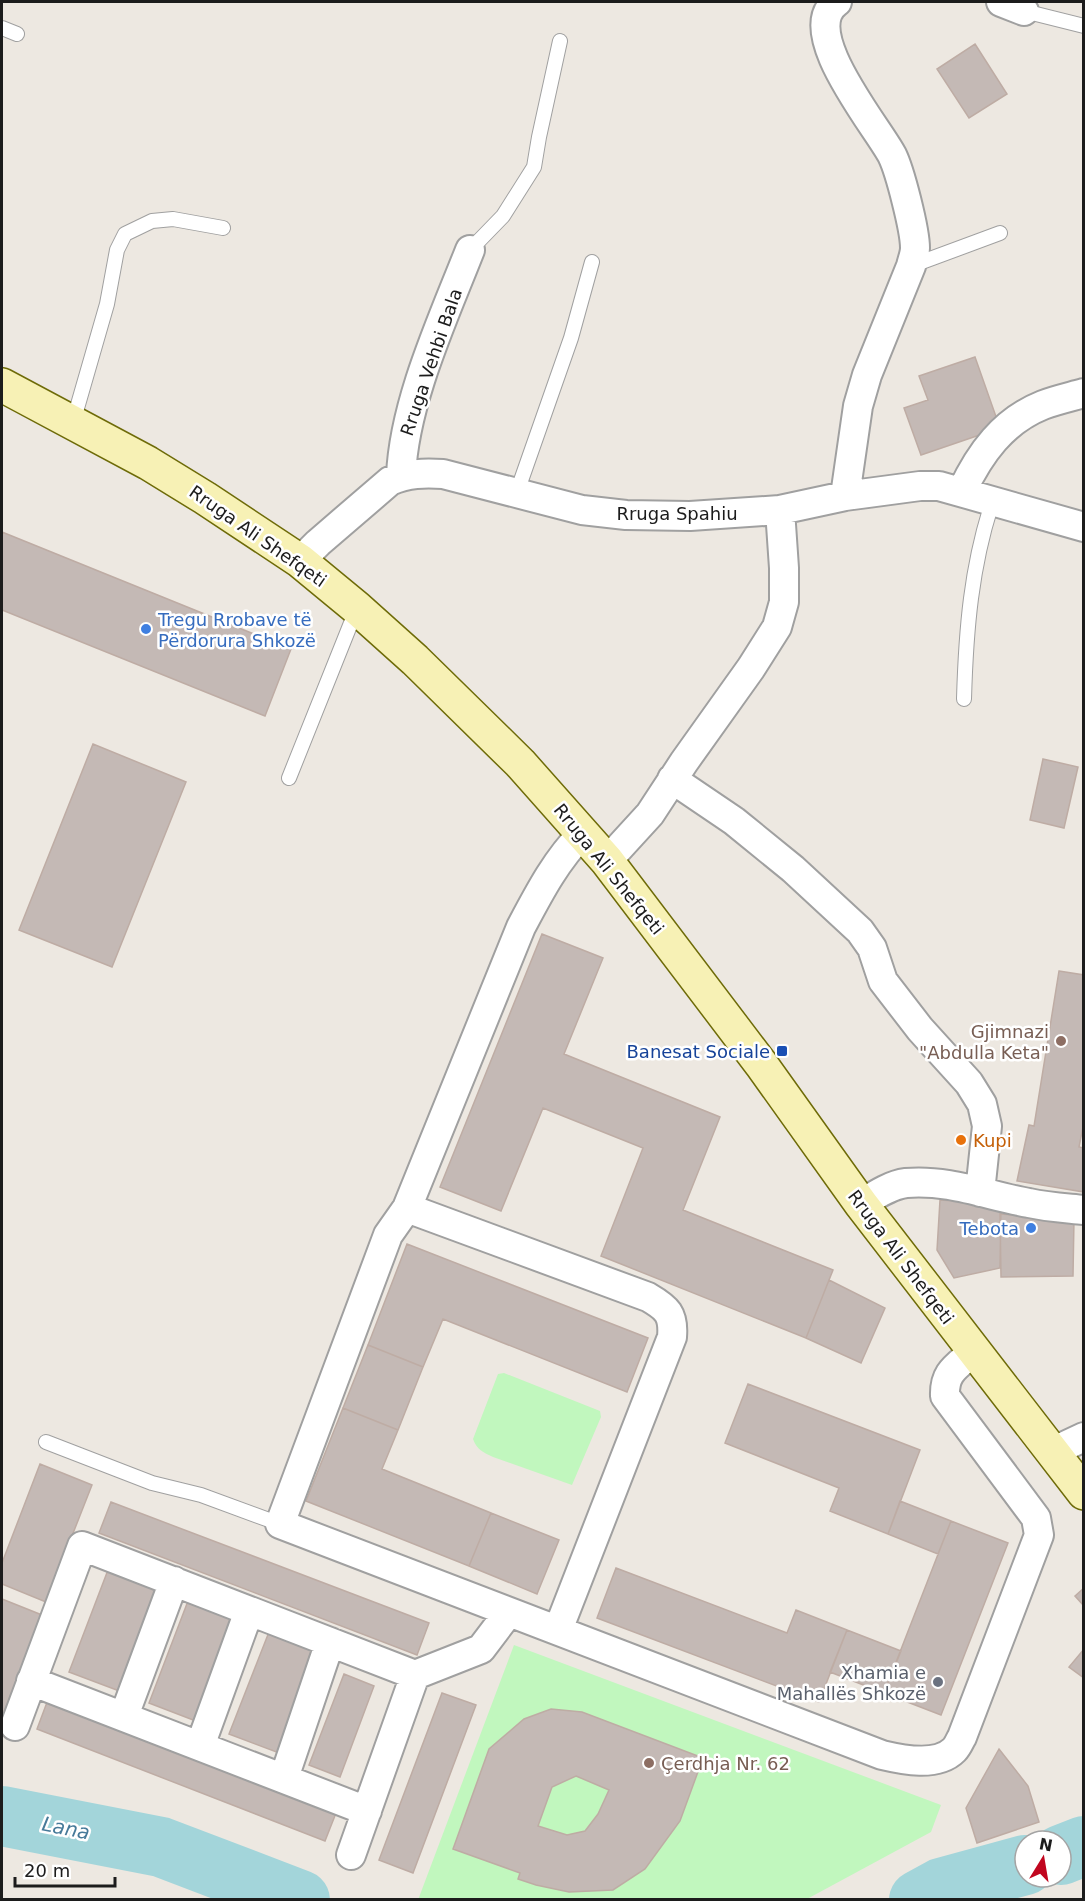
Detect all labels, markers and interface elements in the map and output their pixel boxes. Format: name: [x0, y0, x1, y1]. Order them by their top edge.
street label: Rruga Vehbi Bala: [396, 286, 466, 438]
street label: Rruga Ali Shefqeti: [185, 481, 331, 591]
street label: Rruga Spahiu: [616, 503, 738, 524]
place label: Tregu Rrobave të Përdorura Shkozë: [157, 609, 316, 651]
marker: Tregu Rrobave të Përdorura Shkozë: [139, 622, 153, 636]
street label: Rruga Ali Shefqeti: [550, 799, 668, 939]
place label: Gjimnazi "Abdulla Keta": [919, 1021, 1049, 1063]
marker: Gjimnazi "Abdulla Keta": [1054, 1034, 1068, 1048]
place label: Banesat Sociale: [627, 1041, 770, 1062]
marker: Banesat Sociale: [775, 1044, 789, 1058]
place label: Kupi: [973, 1130, 1012, 1151]
marker: Kupi: [954, 1133, 968, 1147]
street label: Rruga Ali Shefqeti: [844, 1186, 958, 1328]
place label: Tebota: [958, 1218, 1019, 1239]
marker: Tebota: [1024, 1221, 1038, 1235]
place label: Xhamia e Mahallës Shkozë: [777, 1662, 926, 1704]
marker: Xhamia e Mahallës Shkozë: [931, 1675, 945, 1689]
place label: Çerdhja Nr. 62: [661, 1753, 790, 1774]
marker: Çerdhja Nr. 62: [642, 1756, 656, 1770]
water label: Lana: [40, 1812, 92, 1844]
north arrow: [1013, 1829, 1073, 1889]
text: N: [1037, 1834, 1054, 1855]
scale bar: [15, 1850, 116, 1888]
text: 20 m: [24, 1860, 70, 1881]

